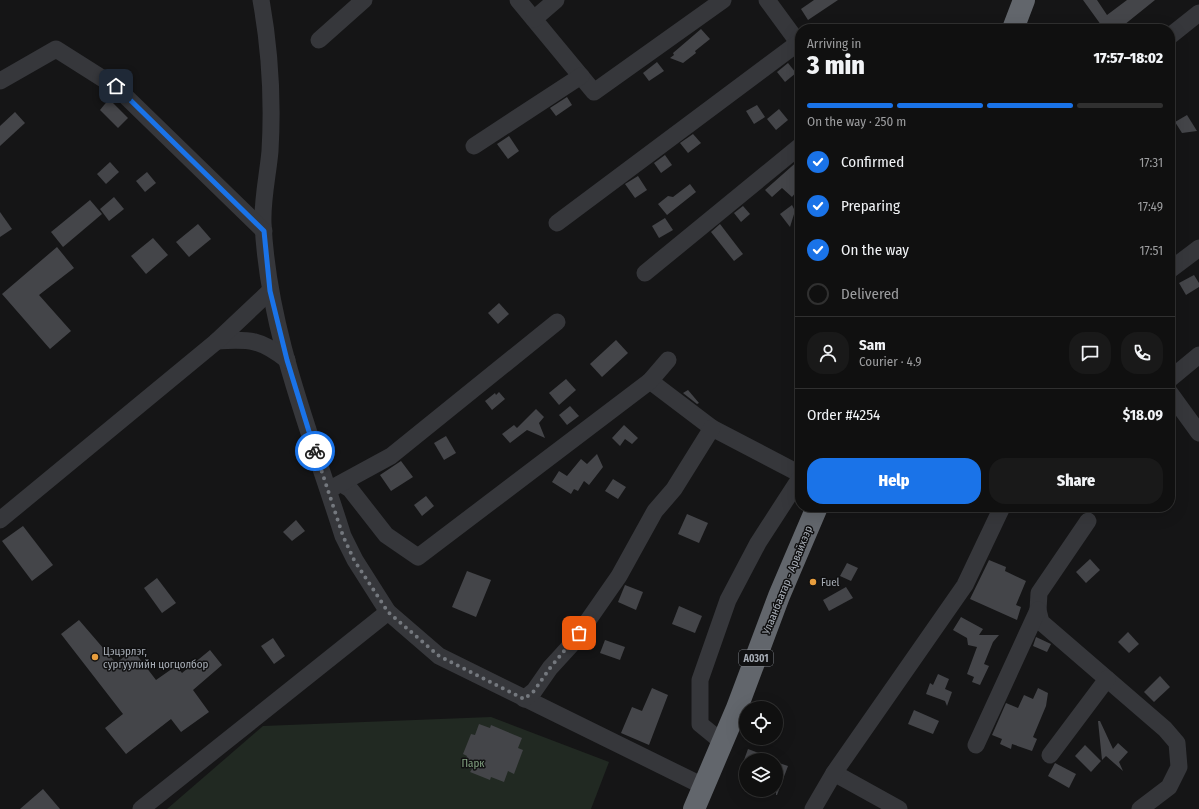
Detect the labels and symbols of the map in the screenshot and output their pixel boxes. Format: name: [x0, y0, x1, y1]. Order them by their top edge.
pin: [99, 69, 133, 103]
courier: [295, 431, 335, 471]
street label: Улаанбаатар - Арвайхээр: [759, 524, 815, 637]
place label: Fuel: [821, 576, 840, 589]
marker: Fuel: [808, 577, 818, 587]
pin: [562, 616, 596, 650]
place label: Цэцэрлэг, сургуулийн цогцолбор: [103, 645, 209, 671]
road number: A0301: [739, 650, 773, 666]
marker: Цэцэрлэг, сургуулийн цогцолбор: [90, 652, 100, 662]
park label: Парк: [461, 757, 485, 770]

